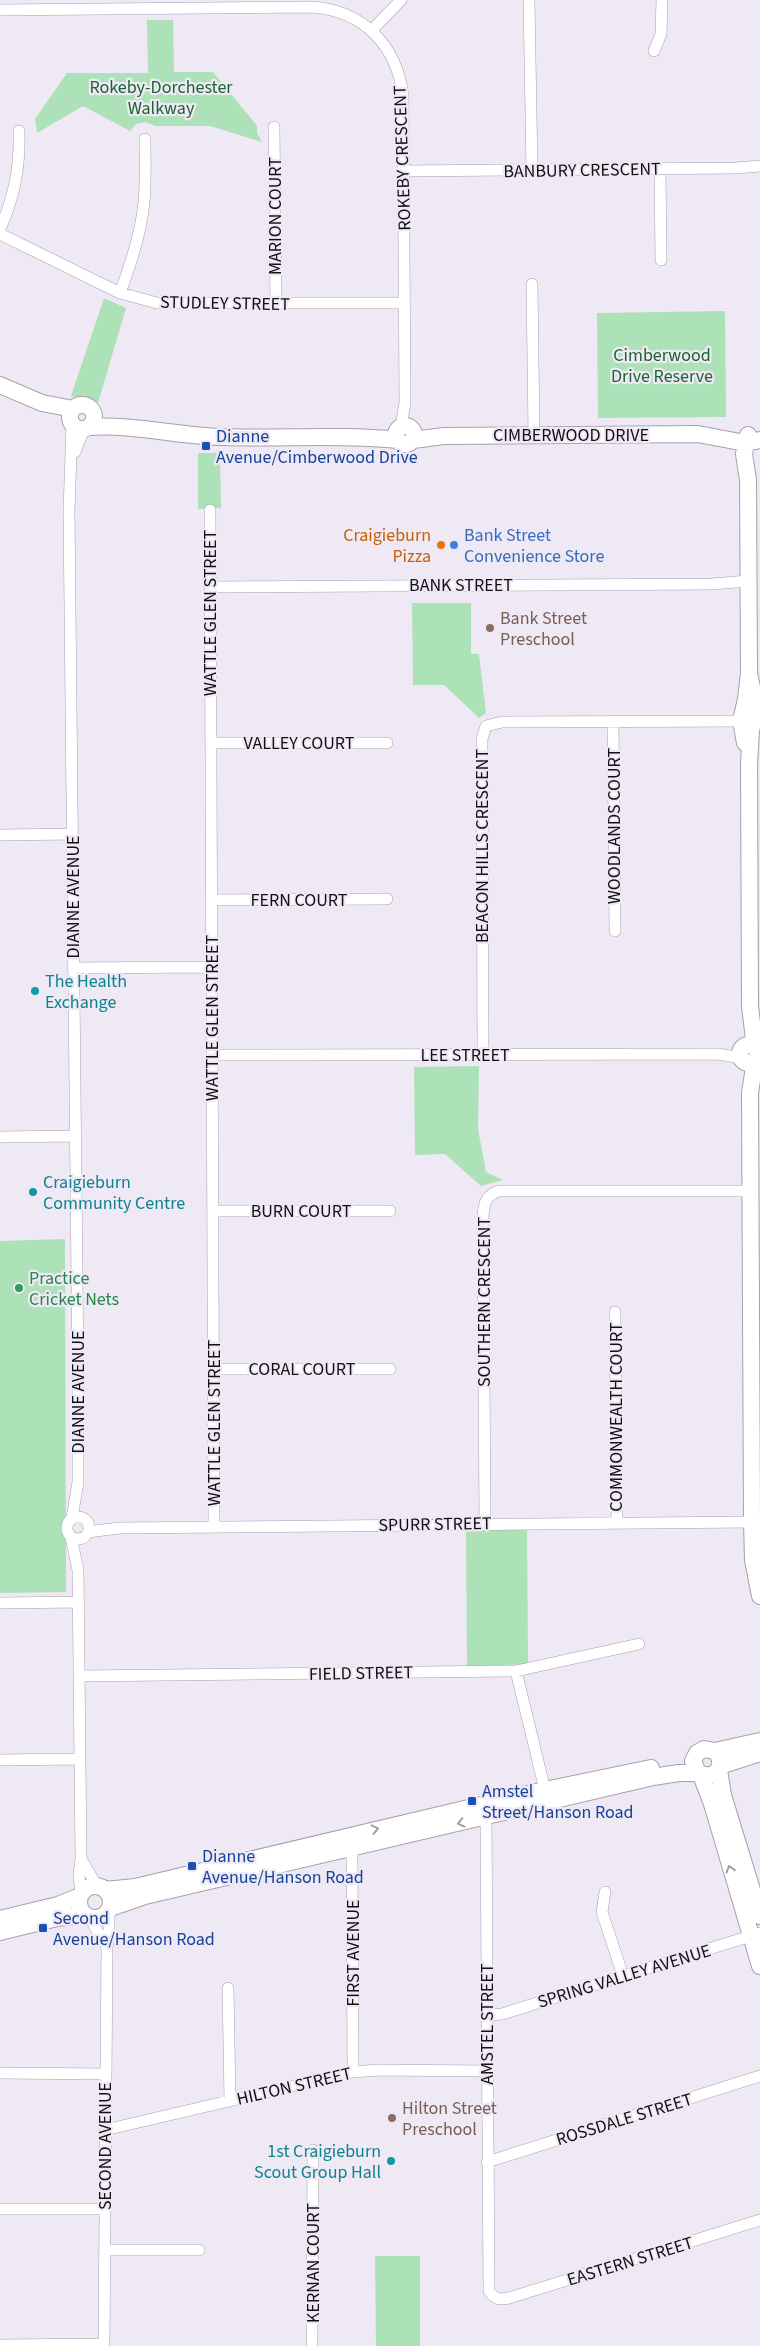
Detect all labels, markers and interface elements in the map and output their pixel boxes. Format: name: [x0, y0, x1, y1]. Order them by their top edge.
park label: Rokeby-Dorchester Walkway: [89, 75, 233, 121]
street label: ROKEBY CRESCENT: [387, 85, 418, 231]
street label: MARION COURT: [263, 157, 288, 275]
street label: BANBURY CRESCENT: [503, 157, 661, 184]
street label: STUDLEY STREET: [160, 290, 290, 317]
park label: Cimberwood Drive Reserve: [611, 343, 713, 389]
street label: CIMBERWOOD DRIVE: [493, 423, 649, 448]
place label: Dianne Avenue/Cimberwood Drive: [216, 424, 418, 470]
marker: Dianne Avenue/Cimberwood Drive: [200, 440, 212, 452]
place label: Craigieburn Pizza: [343, 523, 431, 569]
place label: Bank Street Convenience Store: [464, 523, 604, 569]
street label: WATTLE GLEN STREET: [198, 529, 223, 696]
marker: Craigieburn Pizza: [435, 539, 447, 551]
marker: Bank Street Convenience Store: [448, 539, 460, 551]
street label: BANK STREET: [409, 573, 513, 598]
place label: Bank Street Preschool: [500, 606, 587, 652]
marker: Bank Street Preschool: [484, 622, 496, 634]
street label: VALLEY COURT: [244, 731, 355, 756]
street label: WOODLANDS COURT: [602, 747, 627, 904]
street label: BEACON HILLS CRESCENT: [470, 749, 495, 943]
street label: DIANNE AVENUE: [61, 836, 86, 958]
street label: FERN COURT: [251, 888, 348, 913]
street label: WATTLE GLEN STREET: [200, 934, 225, 1101]
place label: The Health Exchange: [45, 969, 127, 1015]
marker: The Health Exchange: [29, 985, 41, 997]
street label: LEE STREET: [420, 1043, 510, 1068]
place label: Craigieburn Community Centre: [43, 1170, 185, 1216]
marker: Craigieburn Community Centre: [27, 1186, 39, 1198]
street label: BURN COURT: [251, 1199, 352, 1224]
street label: SOUTHERN CRESCENT: [472, 1217, 497, 1387]
place label: Practice Cricket Nets: [29, 1266, 119, 1312]
marker: Practice Cricket Nets: [13, 1282, 25, 1294]
street label: COMMONWEALTH COURT: [604, 1322, 629, 1512]
street label: DIANNE AVENUE: [66, 1331, 91, 1453]
street label: WATTLE GLEN STREET: [202, 1339, 227, 1506]
street label: CORAL COURT: [249, 1357, 356, 1382]
street label: SPURR STREET: [378, 1511, 492, 1538]
street label: FIELD STREET: [309, 1660, 414, 1687]
place label: Amstel Street/Hanson Road: [482, 1779, 634, 1825]
marker: Amstel Street/Hanson Road: [466, 1795, 478, 1807]
one-way arrow: [456, 1817, 465, 1828]
one-way arrow: [370, 1824, 379, 1835]
place label: Dianne Avenue/Hanson Road: [202, 1844, 364, 1890]
marker: Dianne Avenue/Hanson Road: [186, 1860, 198, 1872]
one-way arrow: [726, 1865, 736, 1873]
street label: FIRST AVENUE: [341, 1899, 366, 2007]
place label: Second Avenue/Hanson Road: [53, 1906, 215, 1952]
marker: Second Avenue/Hanson Road: [37, 1922, 49, 1934]
street label: SPRING VALLEY AVENUE: [534, 1938, 714, 2015]
street label: AMSTEL STREET: [475, 1963, 500, 2085]
street label: HILTON STREET: [234, 2061, 354, 2112]
street label: SECOND AVENUE: [93, 2082, 118, 2210]
street label: ROSSDALE STREET: [553, 2087, 696, 2152]
place label: Hilton Street Preschool: [402, 2096, 497, 2142]
marker: Hilton Street Preschool: [386, 2112, 398, 2124]
place label: 1st Craigieburn Scout Group Hall: [254, 2139, 381, 2185]
marker: 1st Craigieburn Scout Group Hall: [385, 2155, 397, 2167]
street label: KERNAN COURT: [301, 2203, 326, 2323]
street label: EASTERN STREET: [564, 2230, 697, 2293]

